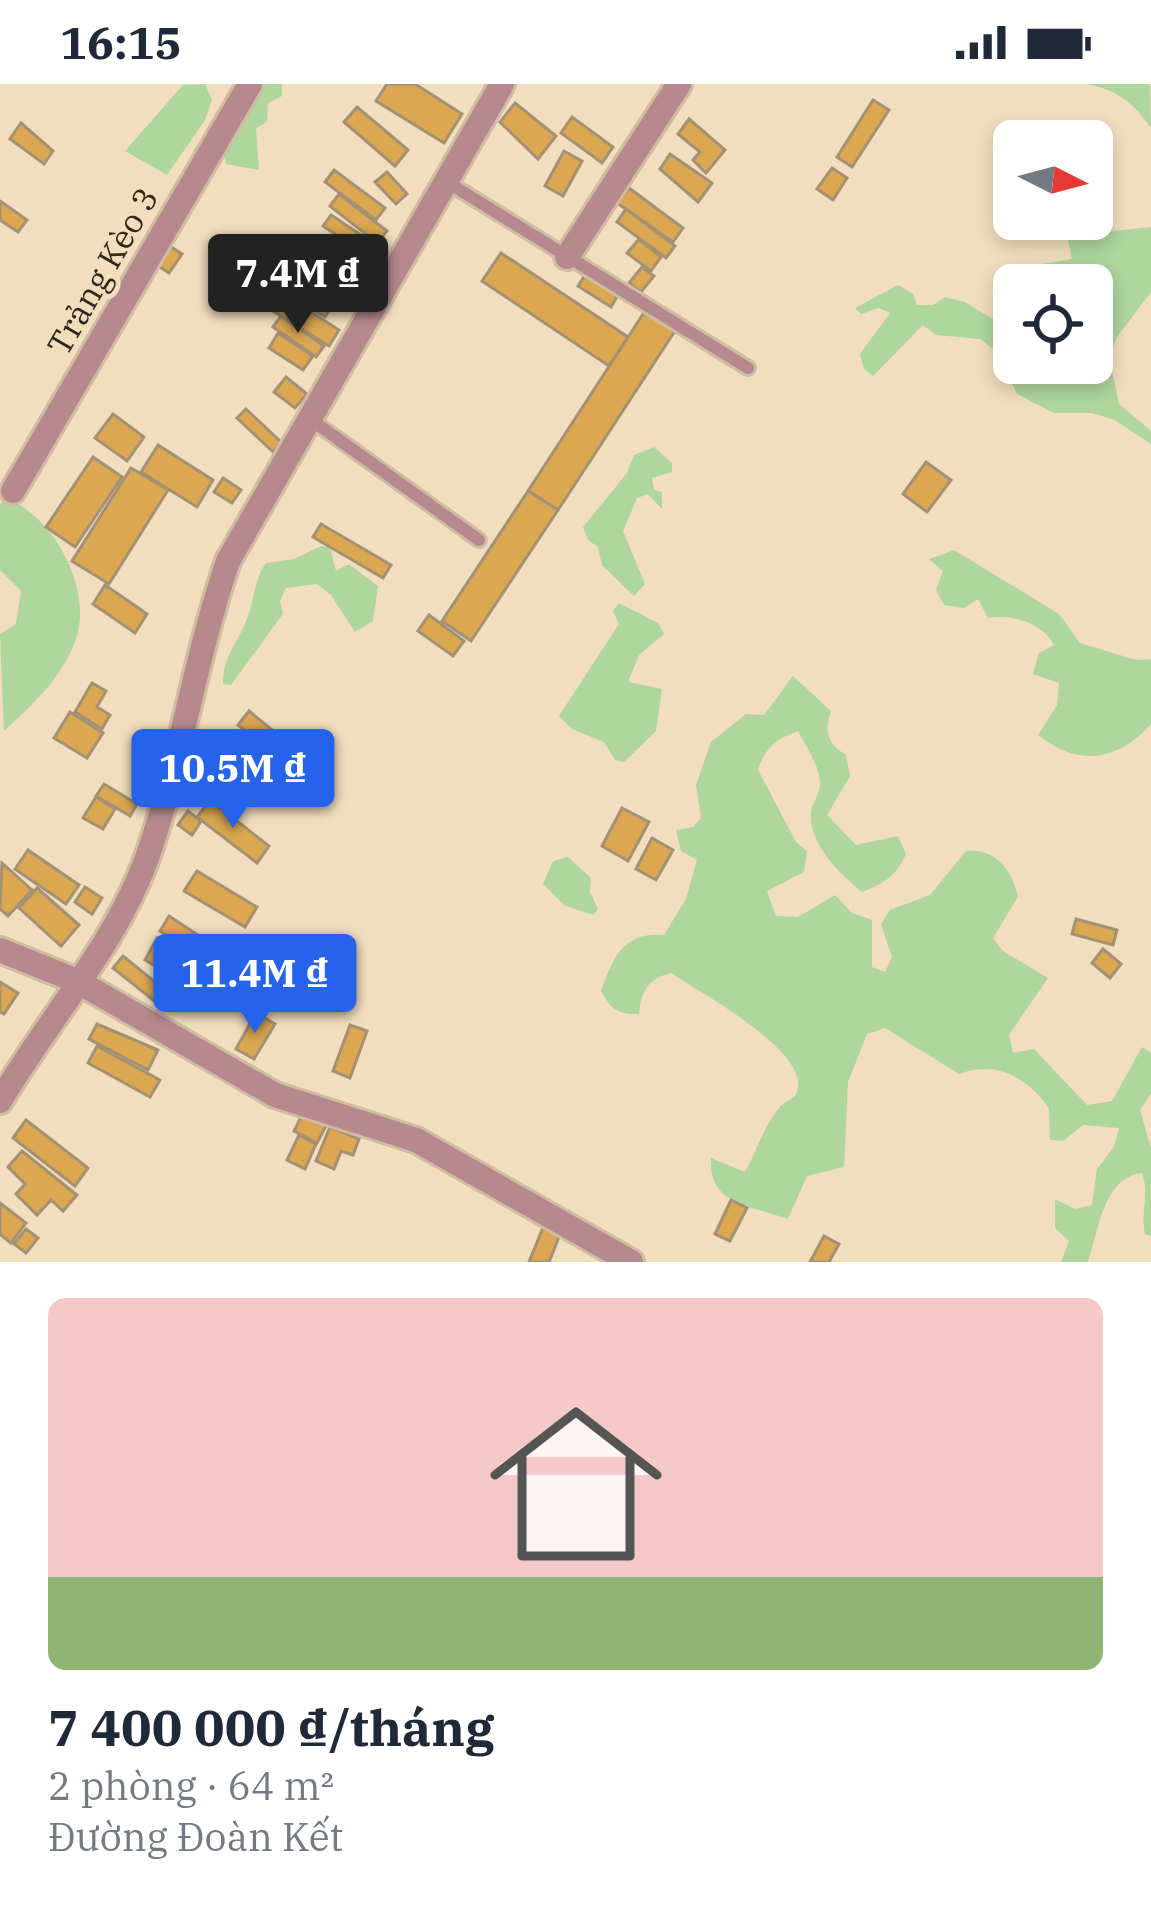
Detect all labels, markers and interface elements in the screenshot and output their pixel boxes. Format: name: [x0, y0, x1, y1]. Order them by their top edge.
text: 16:15: [60, 13, 182, 71]
north arrow: [993, 120, 1113, 240]
map controls: [993, 120, 1113, 384]
street label: Trảng Kèo 3: [37, 179, 167, 363]
pin: 7.4M ₫: [200, 234, 396, 336]
text: 7.4M ₫: [235, 247, 361, 298]
button: locate: [993, 264, 1113, 384]
pin: 10.5M ₫: [122, 729, 344, 831]
text: 10.5M ₫: [158, 742, 308, 793]
pin: 11.4M ₫: [144, 934, 366, 1036]
text: 11.4M ₫: [180, 947, 330, 998]
icon: home: [468, 1376, 684, 1592]
text: 7 400 000 ₫/tháng: [48, 1694, 495, 1760]
text: 2 phòng · 64 m²: [48, 1760, 334, 1811]
text: Đường Đoàn Kết: [48, 1811, 343, 1862]

